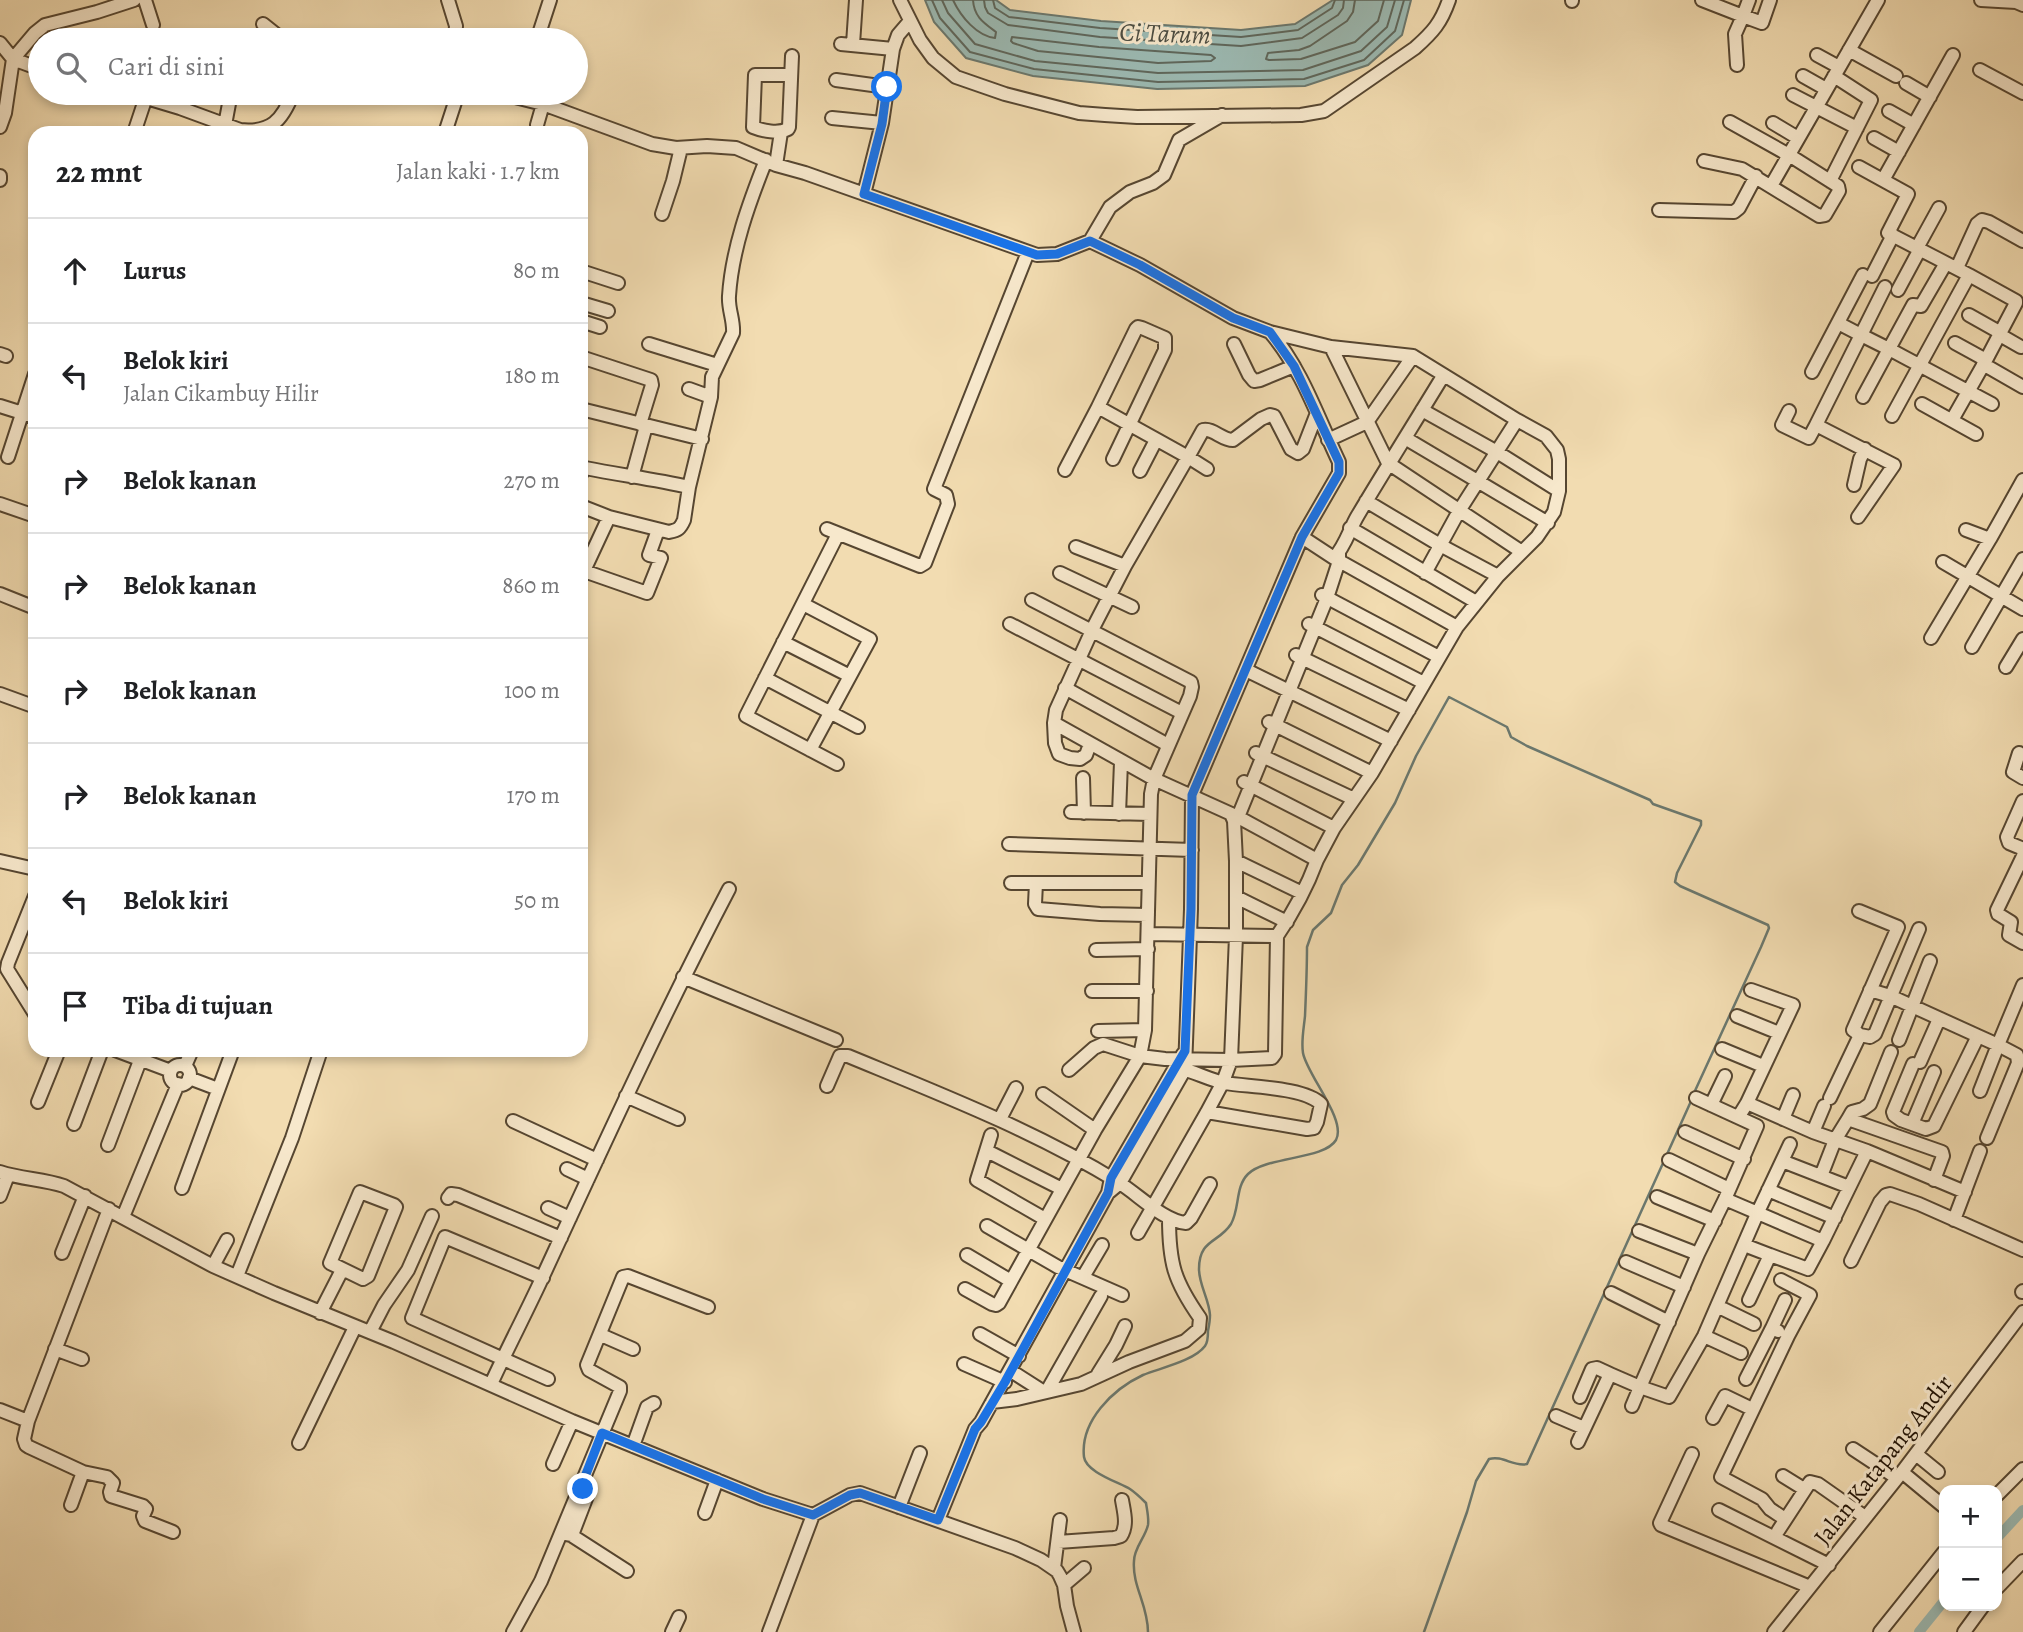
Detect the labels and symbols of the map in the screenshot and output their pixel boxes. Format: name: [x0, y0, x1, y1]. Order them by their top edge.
water label: Ci Tarum: [1119, 14, 1211, 53]
route start: [871, 71, 902, 102]
street label: Jalan Katapang Andir: [1806, 1368, 1960, 1552]
route end: [567, 1473, 598, 1504]

